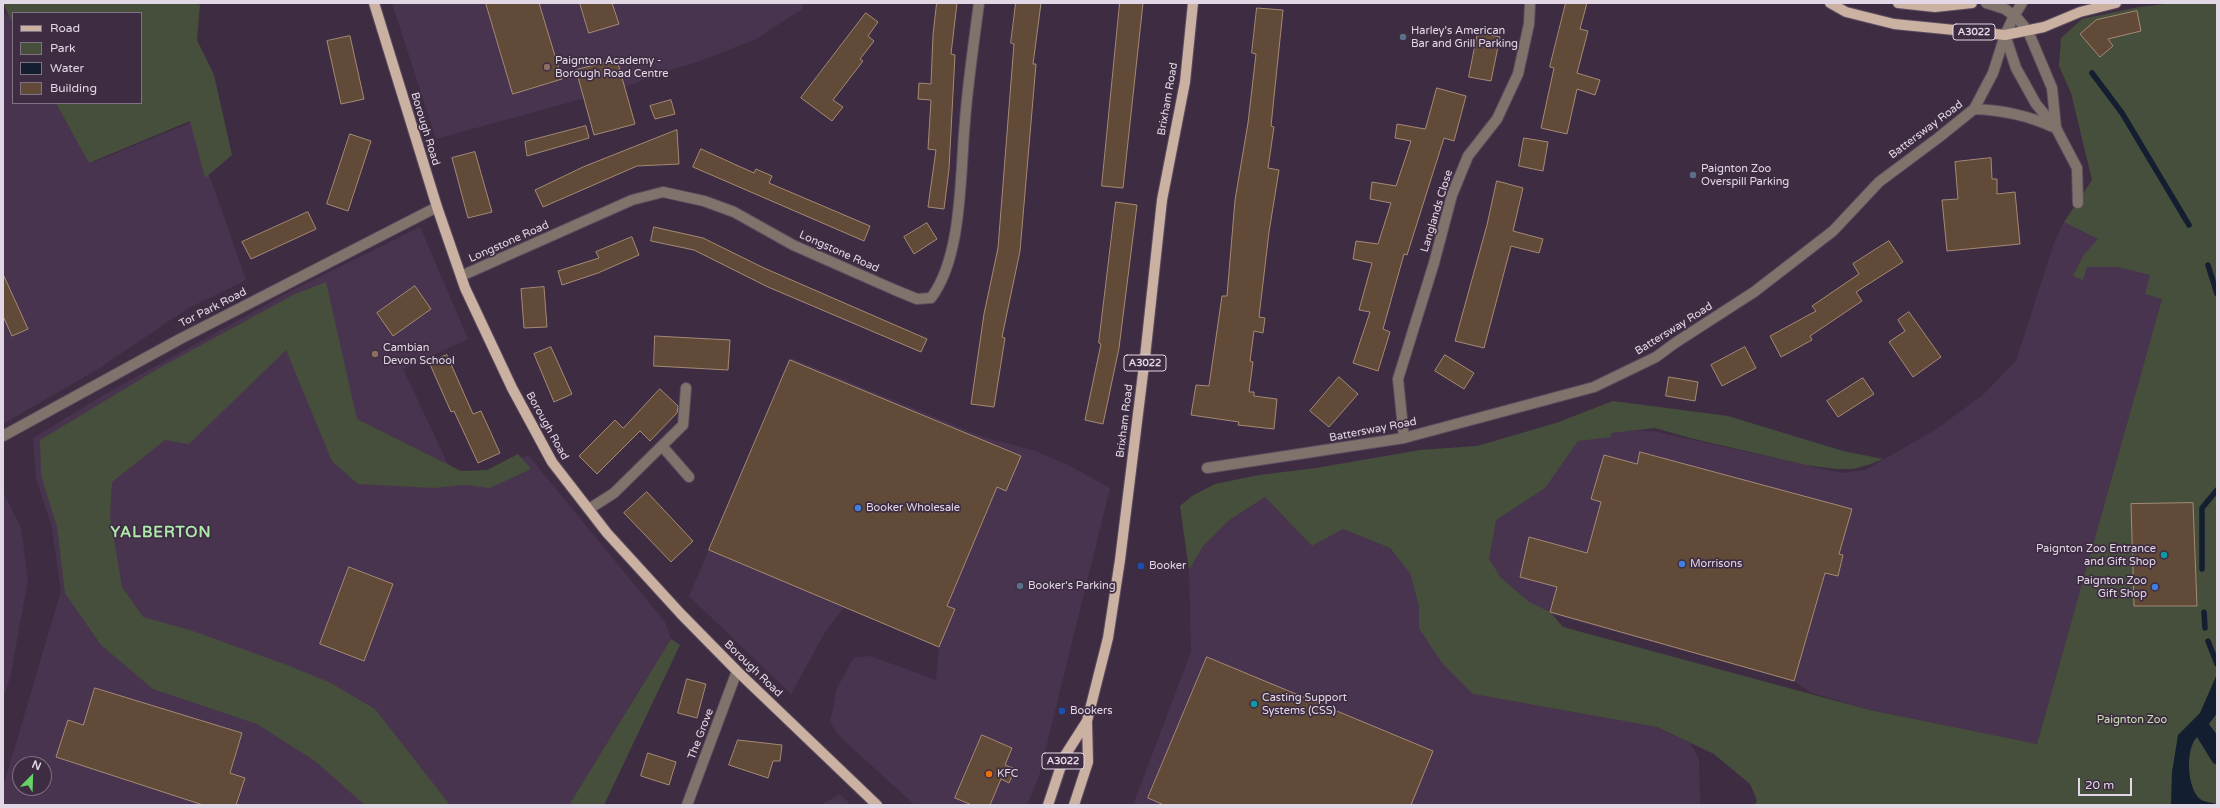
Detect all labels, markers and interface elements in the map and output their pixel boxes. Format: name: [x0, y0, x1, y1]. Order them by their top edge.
legend: [12, 12, 142, 104]
text: Road: [50, 21, 80, 35]
place label: Harley's American Bar and Grill Parking: [1411, 24, 1518, 50]
road number: A3022: [1953, 24, 1995, 40]
marker: Harley's American Bar and Grill Parking: [1398, 32, 1408, 42]
text: Park: [50, 41, 76, 55]
place label: Paignton Academy - Borough Road Centre: [555, 54, 668, 80]
text: Water: [50, 61, 84, 75]
street label: Brixham Road: [1155, 61, 1181, 137]
marker: Paignton Academy - Borough Road Centre: [542, 62, 552, 72]
text: Building: [50, 81, 97, 95]
street label: Borough Road: [408, 91, 442, 167]
street label: Battersway Road: [1887, 98, 1965, 162]
place label: Paignton Zoo Overspill Parking: [1701, 162, 1789, 188]
street label: Langlands Close: [1418, 168, 1456, 254]
marker: Paignton Zoo Overspill Parking: [1688, 170, 1698, 180]
street label: Longstone Road: [467, 218, 551, 266]
street label: Longstone Road: [797, 228, 881, 276]
street label: Tor Park Road: [177, 285, 249, 331]
street label: Battersway Road: [1633, 300, 1715, 358]
place label: Cambian Devon School: [383, 341, 455, 367]
marker: Cambian Devon School: [370, 349, 380, 359]
road number: A3022: [1124, 355, 1166, 371]
street label: Brixham Road: [1114, 384, 1136, 458]
street label: Borough Road: [523, 390, 571, 462]
street label: Battersway Road: [1328, 415, 1418, 445]
place label: Booker Wholesale: [866, 501, 960, 515]
marker: Booker Wholesale: [853, 503, 863, 513]
district label: YALBERTON: [110, 524, 212, 542]
place label: Paignton Zoo Entrance and Gift Shop: [2036, 542, 2156, 568]
marker: Paignton Zoo Entrance and Gift Shop: [2159, 550, 2169, 560]
place label: Morrisons: [1690, 557, 1742, 571]
place label: Booker: [1149, 559, 1186, 573]
marker: Morrisons: [1677, 559, 1687, 569]
marker: Booker: [1136, 561, 1146, 571]
place label: Paignton Zoo Gift Shop: [2077, 574, 2147, 600]
place label: Booker's Parking: [1028, 579, 1116, 593]
marker: Booker's Parking: [1015, 581, 1025, 591]
marker: Paignton Zoo Gift Shop: [2150, 582, 2160, 592]
street label: Borough Road: [721, 638, 785, 700]
place label: Casting Support Systems (CSS): [1262, 691, 1347, 717]
marker: Casting Support Systems (CSS): [1249, 699, 1259, 709]
place label: Bookers: [1070, 704, 1113, 718]
marker: Bookers: [1057, 706, 1067, 716]
street label: The Grove: [685, 707, 717, 761]
park label: Paignton Zoo: [2097, 713, 2167, 727]
road number: A3022: [1042, 753, 1084, 769]
north arrow: [12, 756, 52, 796]
text: N: [30, 758, 43, 773]
place label: KFC: [997, 767, 1018, 781]
marker: KFC: [984, 769, 994, 779]
scale bar: [2080, 770, 2134, 796]
text: 20 m: [2085, 778, 2114, 792]

